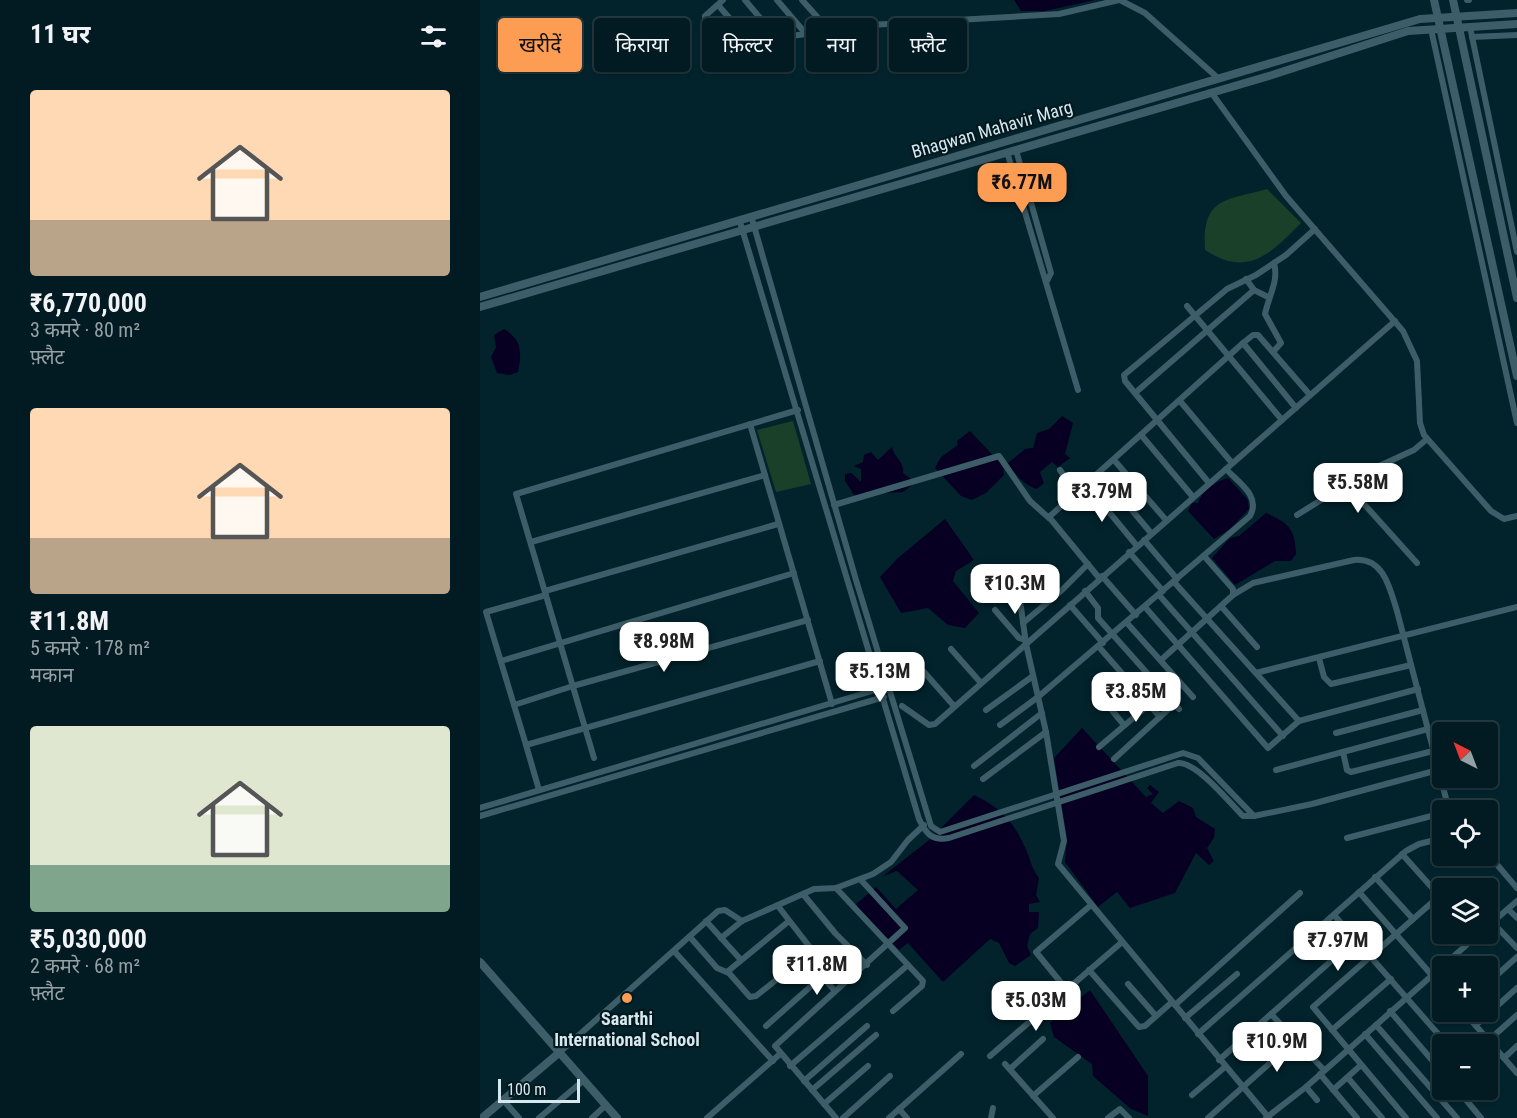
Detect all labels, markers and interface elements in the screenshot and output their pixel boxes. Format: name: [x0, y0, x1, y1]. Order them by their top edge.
chip: खरीदें: [498, 18, 582, 72]
chip: किराया: [594, 18, 690, 72]
chip: फ़िल्टर: [702, 18, 794, 72]
chip: नया: [806, 18, 877, 72]
chip: फ़्लैट: [889, 18, 967, 72]
text: 11 घर: [30, 19, 91, 49]
icon: filters: [417, 20, 450, 53]
street label: Bhagwan Mahavir Marg: [909, 96, 1075, 162]
icon: home: [186, 129, 294, 237]
pin: ₹6.77M: [973, 163, 1071, 214]
text: ₹6.77M: [992, 170, 1052, 194]
text: ₹6,770,000: [30, 288, 147, 318]
text: 3 कमरे · 80 m²: [30, 318, 140, 342]
text: फ़्लैट: [30, 345, 65, 369]
icon: home: [186, 447, 294, 555]
pin: ₹5.58M: [1309, 463, 1407, 514]
text: ₹5.58M: [1328, 470, 1388, 494]
pin: ₹3.79M: [1053, 472, 1151, 523]
text: ₹3.79M: [1072, 479, 1132, 503]
pin: ₹10.3M: [966, 564, 1064, 615]
text: ₹10.3M: [985, 571, 1045, 595]
text: ₹11.8M: [30, 606, 109, 636]
pin: ₹8.98M: [615, 622, 713, 673]
text: ₹8.98M: [634, 629, 694, 653]
text: 5 कमरे · 178 m²: [30, 636, 150, 660]
pin: ₹5.13M: [831, 652, 929, 703]
text: ₹5.13M: [850, 659, 910, 683]
text: मकान: [30, 663, 74, 687]
pin: ₹3.85M: [1087, 672, 1185, 723]
text: ₹3.85M: [1106, 679, 1166, 703]
north arrow: [1432, 722, 1498, 788]
map controls: [1432, 722, 1498, 1100]
icon: home: [186, 765, 294, 873]
button: locate: [1432, 800, 1498, 866]
button: layers: [1432, 878, 1498, 944]
pin: ₹7.97M: [1289, 921, 1387, 972]
text: ₹5,030,000: [30, 924, 147, 954]
text: ₹7.97M: [1308, 928, 1368, 952]
pin: ₹11.8M: [768, 945, 866, 996]
text: ₹11.8M: [787, 952, 847, 976]
text: 2 कमरे · 68 m²: [30, 954, 140, 978]
button: +: [1432, 956, 1498, 1022]
text: फ़्लैट: [30, 981, 65, 1005]
pin: ₹5.03M: [987, 981, 1085, 1032]
text: ₹5.03M: [1006, 988, 1066, 1012]
marker: Saarthi International School: [620, 991, 634, 1005]
place label: Saarthi International School: [554, 1008, 700, 1050]
pin: ₹10.9M: [1228, 1022, 1326, 1073]
text: ₹10.9M: [1247, 1029, 1307, 1053]
button: −: [1432, 1034, 1498, 1100]
scale bar: [498, 1076, 580, 1104]
text: 100 m: [507, 1080, 546, 1099]

